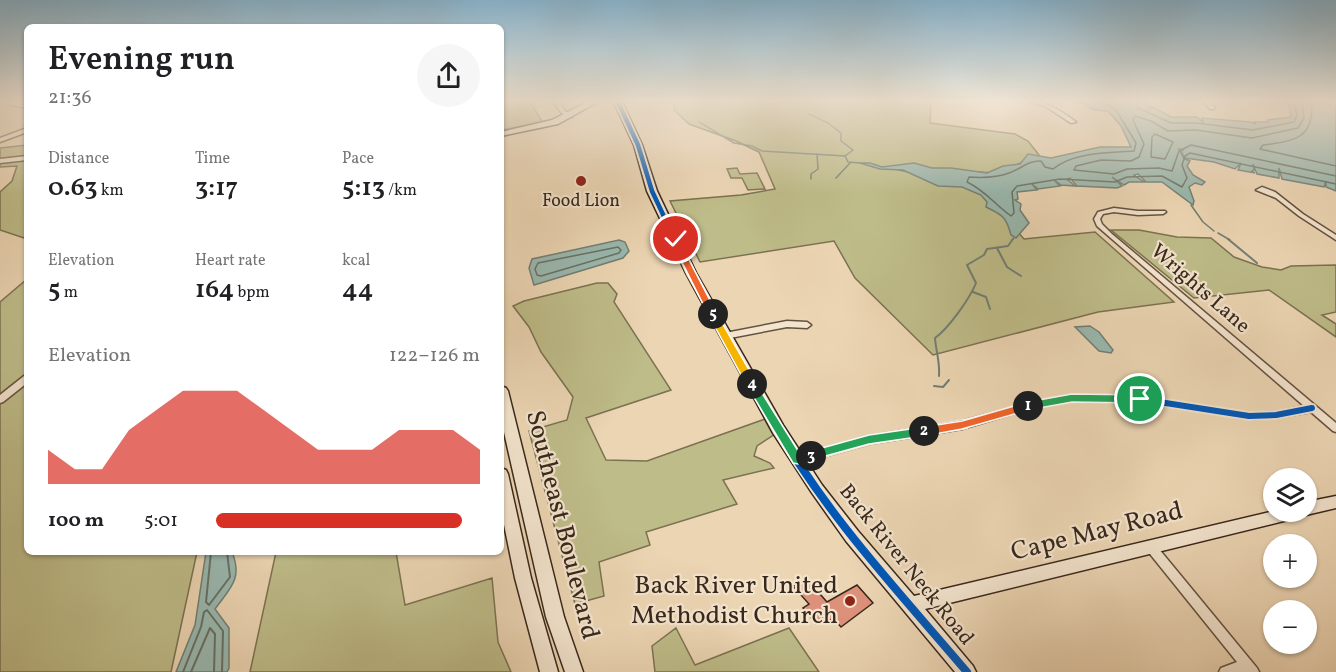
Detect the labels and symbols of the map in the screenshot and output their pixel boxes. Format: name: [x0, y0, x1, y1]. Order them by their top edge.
marker: Food Lion: [574, 174, 588, 188]
place label: Food Lion: [542, 189, 620, 214]
pin: [650, 213, 701, 264]
street label: Wrights Lane: [1144, 237, 1256, 341]
pin: 5: [698, 299, 728, 329]
pin: 4: [737, 369, 767, 399]
pin: [1114, 373, 1165, 424]
pin: 1: [1013, 391, 1043, 421]
street label: Southeast Boulevard: [516, 407, 608, 643]
pin: 2: [909, 416, 939, 446]
pin: 3: [796, 441, 826, 471]
street label: Back River Neck Road: [832, 478, 980, 652]
street label: Cape May Road: [1007, 493, 1187, 571]
place label: Back River United Methodist Church: [631, 568, 838, 634]
marker: Back River United Methodist Church: [843, 594, 857, 608]

